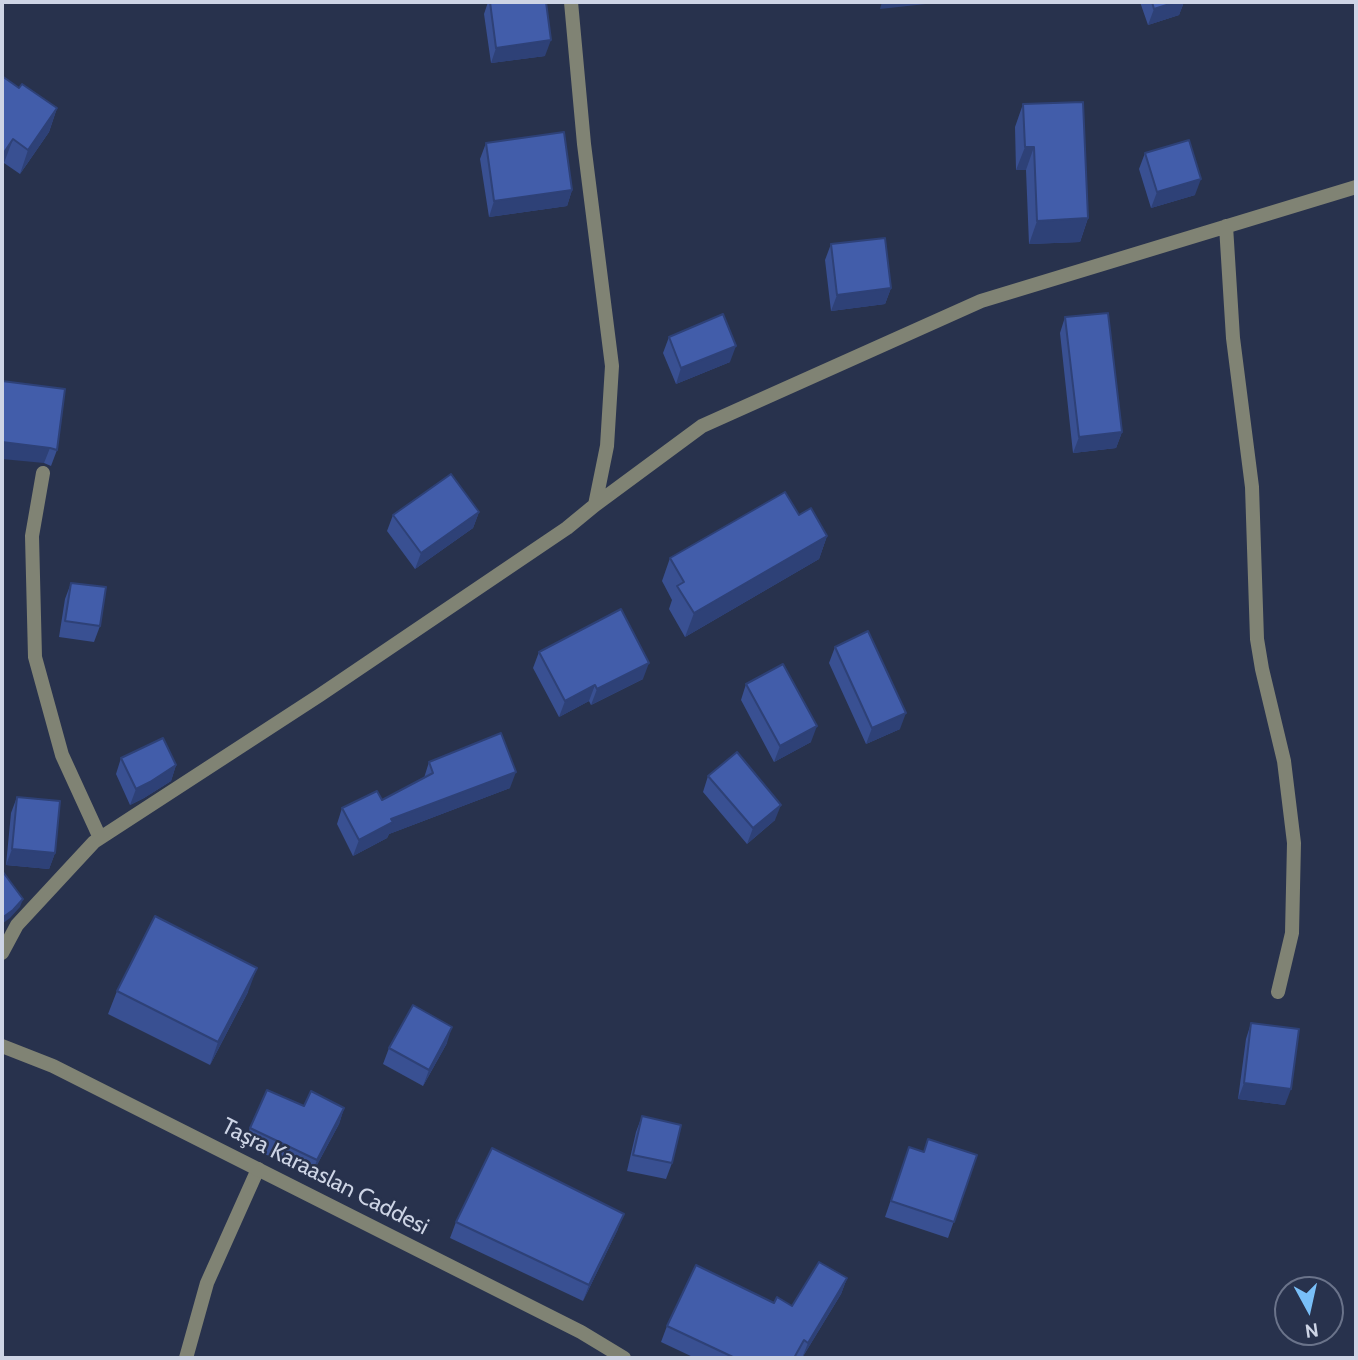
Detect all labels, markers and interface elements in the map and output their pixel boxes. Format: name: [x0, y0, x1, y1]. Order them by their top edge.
street label: Taşra Karaaslan Caddesi: [217, 1113, 433, 1241]
north arrow: [1274, 1276, 1344, 1346]
text: N: [1303, 1318, 1320, 1343]

